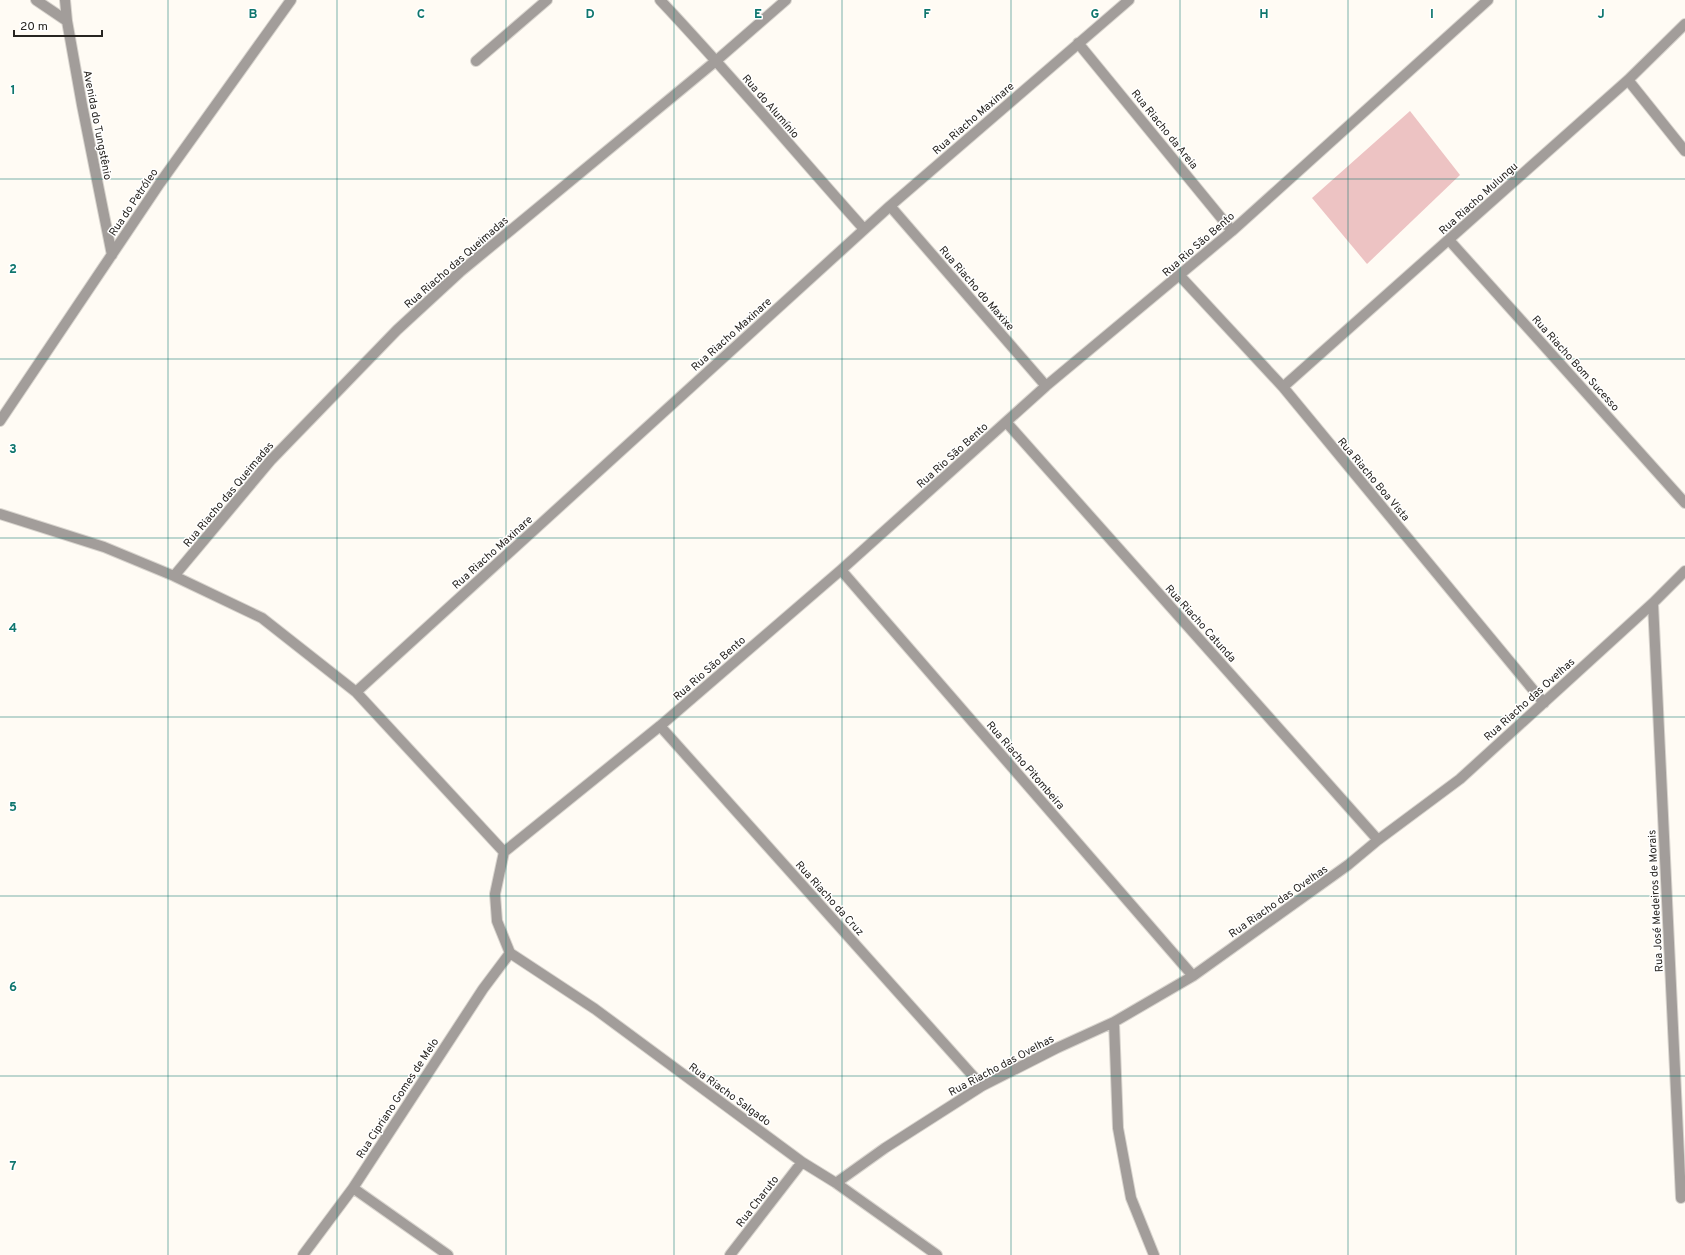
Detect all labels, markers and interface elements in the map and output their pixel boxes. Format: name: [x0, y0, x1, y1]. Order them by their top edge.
text: B: [249, 7, 258, 23]
text: C: [417, 7, 425, 23]
text: D: [585, 7, 595, 23]
text: E: [754, 7, 762, 23]
text: F: [923, 7, 931, 23]
text: G: [1091, 7, 1100, 23]
text: H: [1259, 7, 1269, 23]
text: I: [1430, 7, 1434, 23]
text: J: [1597, 7, 1605, 23]
scale bar: [14, 12, 102, 38]
text: 20 m: [20, 19, 48, 35]
street label: Avenida do Tungstênio: [80, 69, 115, 181]
street label: Rua do Alumínio: [739, 72, 802, 141]
street label: Rua Riacho Maxinare: [930, 79, 1017, 158]
text: 1: [10, 83, 16, 99]
street label: Rua Riacho da Areia: [1128, 87, 1201, 172]
street label: Rua Riacho Mulungu: [1436, 160, 1521, 238]
street label: Rua do Petróleo: [106, 166, 162, 239]
street label: Rua Rio São Bento: [1160, 210, 1238, 280]
street label: Rua Riacho das Queimadas: [402, 214, 512, 312]
street label: Rua Riacho do Maxixe: [936, 243, 1017, 334]
text: 2: [9, 262, 17, 278]
street label: Rua Riacho Maxinare: [689, 295, 775, 375]
street label: Rua Riacho Bom Sucesso: [1529, 313, 1622, 415]
street label: Rua Rio São Bento: [914, 420, 991, 491]
street label: Rua Riacho Boa Vista: [1334, 435, 1412, 524]
street label: Rua Riacho das Queimadas: [181, 439, 277, 550]
text: 3: [9, 442, 17, 458]
street label: Rua Riacho Maxinare: [450, 513, 536, 593]
street label: Rua Riacho Catunda: [1162, 582, 1239, 666]
text: 4: [9, 621, 17, 637]
street label: Rua Rio São Bento: [671, 634, 749, 704]
street label: Rua Riacho das Ovelhas: [1481, 655, 1578, 744]
street label: Rua Riacho Pitombeira: [983, 719, 1068, 813]
text: 5: [9, 800, 17, 816]
street label: Rua José Medeiros de Morais: [1645, 829, 1667, 972]
street label: Rua Riacho da Cruz: [792, 858, 867, 939]
street label: Rua Riacho das Ovelhas: [1226, 862, 1331, 941]
text: 6: [9, 980, 17, 996]
street label: Rua Riacho das Ovelhas: [946, 1032, 1057, 1100]
street label: Rua Cipriano Gomes de Melo: [354, 1036, 442, 1162]
street label: Rua Riacho Salgado: [686, 1060, 773, 1129]
text: 7: [10, 1159, 17, 1175]
street label: Rua Charuto: [733, 1173, 782, 1230]

